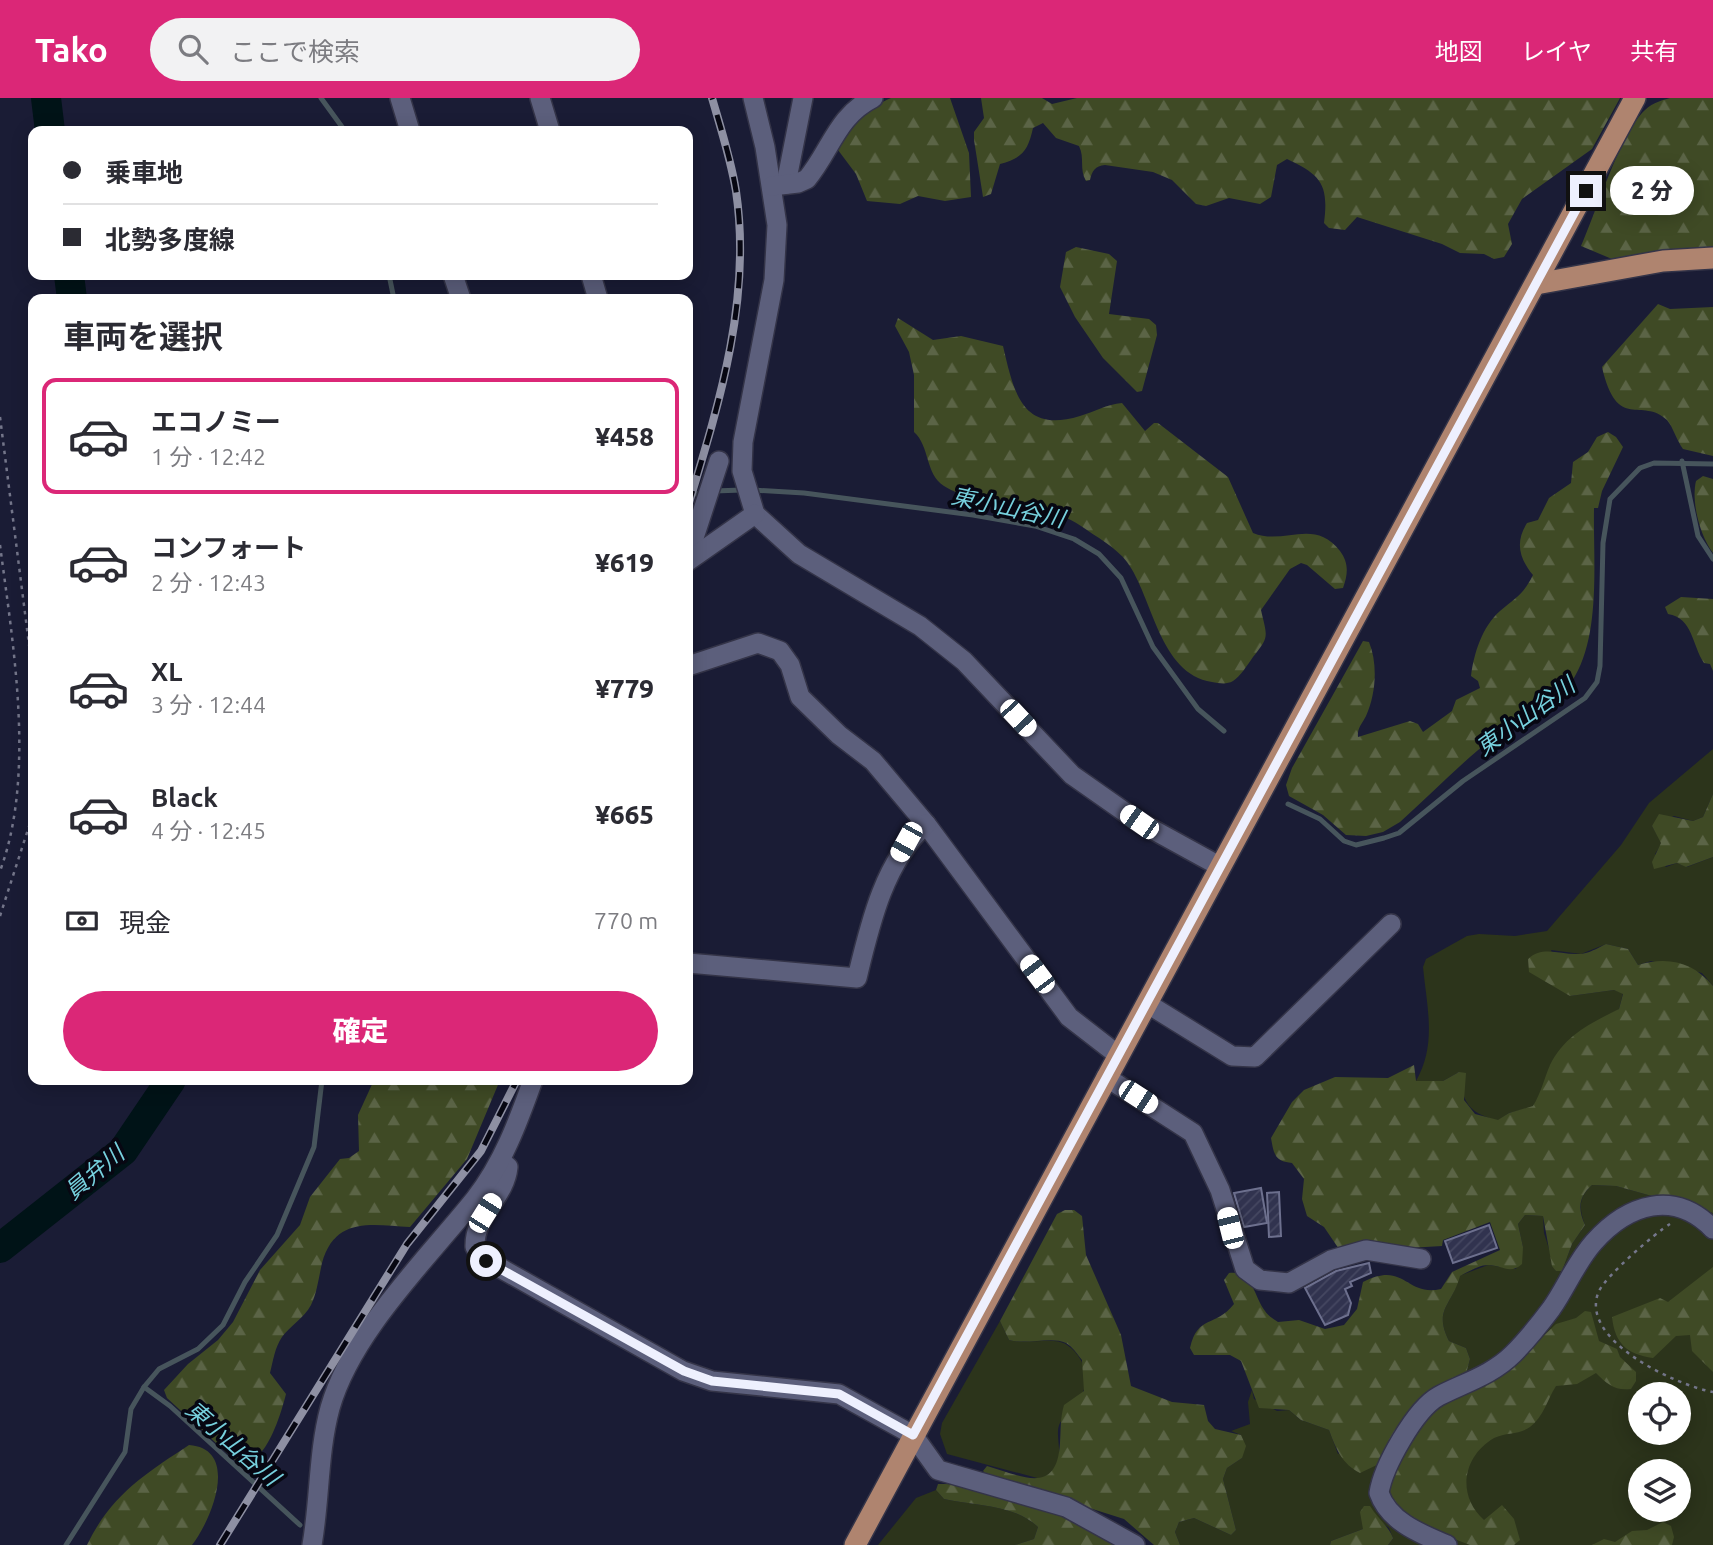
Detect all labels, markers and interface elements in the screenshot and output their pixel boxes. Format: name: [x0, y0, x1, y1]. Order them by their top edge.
search box: [150, 18, 640, 81]
icon: search: [174, 30, 212, 68]
text: Tako: [35, 31, 108, 68]
text: ここで検索: [230, 37, 360, 66]
text: 地図: [1435, 38, 1483, 65]
text: レイヤ: [1521, 38, 1592, 65]
text: 共有: [1630, 38, 1678, 65]
text: 乗車地: [105, 158, 183, 187]
callout: 2 分: [1610, 166, 1694, 216]
route end: [1570, 175, 1602, 207]
text: 2 分: [1631, 178, 1673, 203]
text: 北勢多度線: [105, 225, 235, 254]
text: 車両を選択: [63, 318, 223, 354]
icon: car: [67, 405, 130, 468]
text: エコノミー: [151, 407, 281, 436]
text: ¥458: [595, 422, 654, 451]
text: 1 分 · 12:42: [151, 444, 266, 469]
water label: 東小山谷川: [949, 483, 1070, 532]
icon: car: [67, 531, 130, 594]
text: コンフォート: [151, 533, 306, 562]
text: ¥619: [595, 548, 654, 577]
text: 2 分 · 12:43: [151, 570, 266, 595]
icon: car: [67, 657, 130, 720]
text: XL: [151, 657, 182, 686]
water label: 東小山谷川: [1471, 670, 1581, 760]
text: ¥779: [595, 674, 654, 703]
text: 3 分 · 12:44: [151, 692, 266, 717]
car: [996, 695, 1041, 741]
icon: car: [67, 783, 130, 846]
text: Black: [151, 783, 218, 812]
text: ¥665: [595, 800, 654, 829]
car: [1116, 801, 1163, 843]
text: 4 分 · 12:45: [151, 818, 266, 843]
car: [887, 819, 926, 865]
icon: cash: [63, 902, 101, 940]
text: 現金: [119, 908, 171, 937]
text: 770 m: [594, 908, 658, 933]
car: [1016, 951, 1059, 997]
button: 確定: [63, 991, 658, 1071]
car: [1115, 1077, 1162, 1117]
water label: 員弁川: [60, 1138, 131, 1204]
car: [465, 1190, 506, 1236]
car: [1215, 1205, 1246, 1251]
route start: [470, 1245, 502, 1277]
map controls: [1628, 1382, 1691, 1522]
button: locate: [1628, 1382, 1691, 1445]
water label: 東小山谷川: [181, 1396, 287, 1492]
button: layers: [1628, 1459, 1691, 1522]

